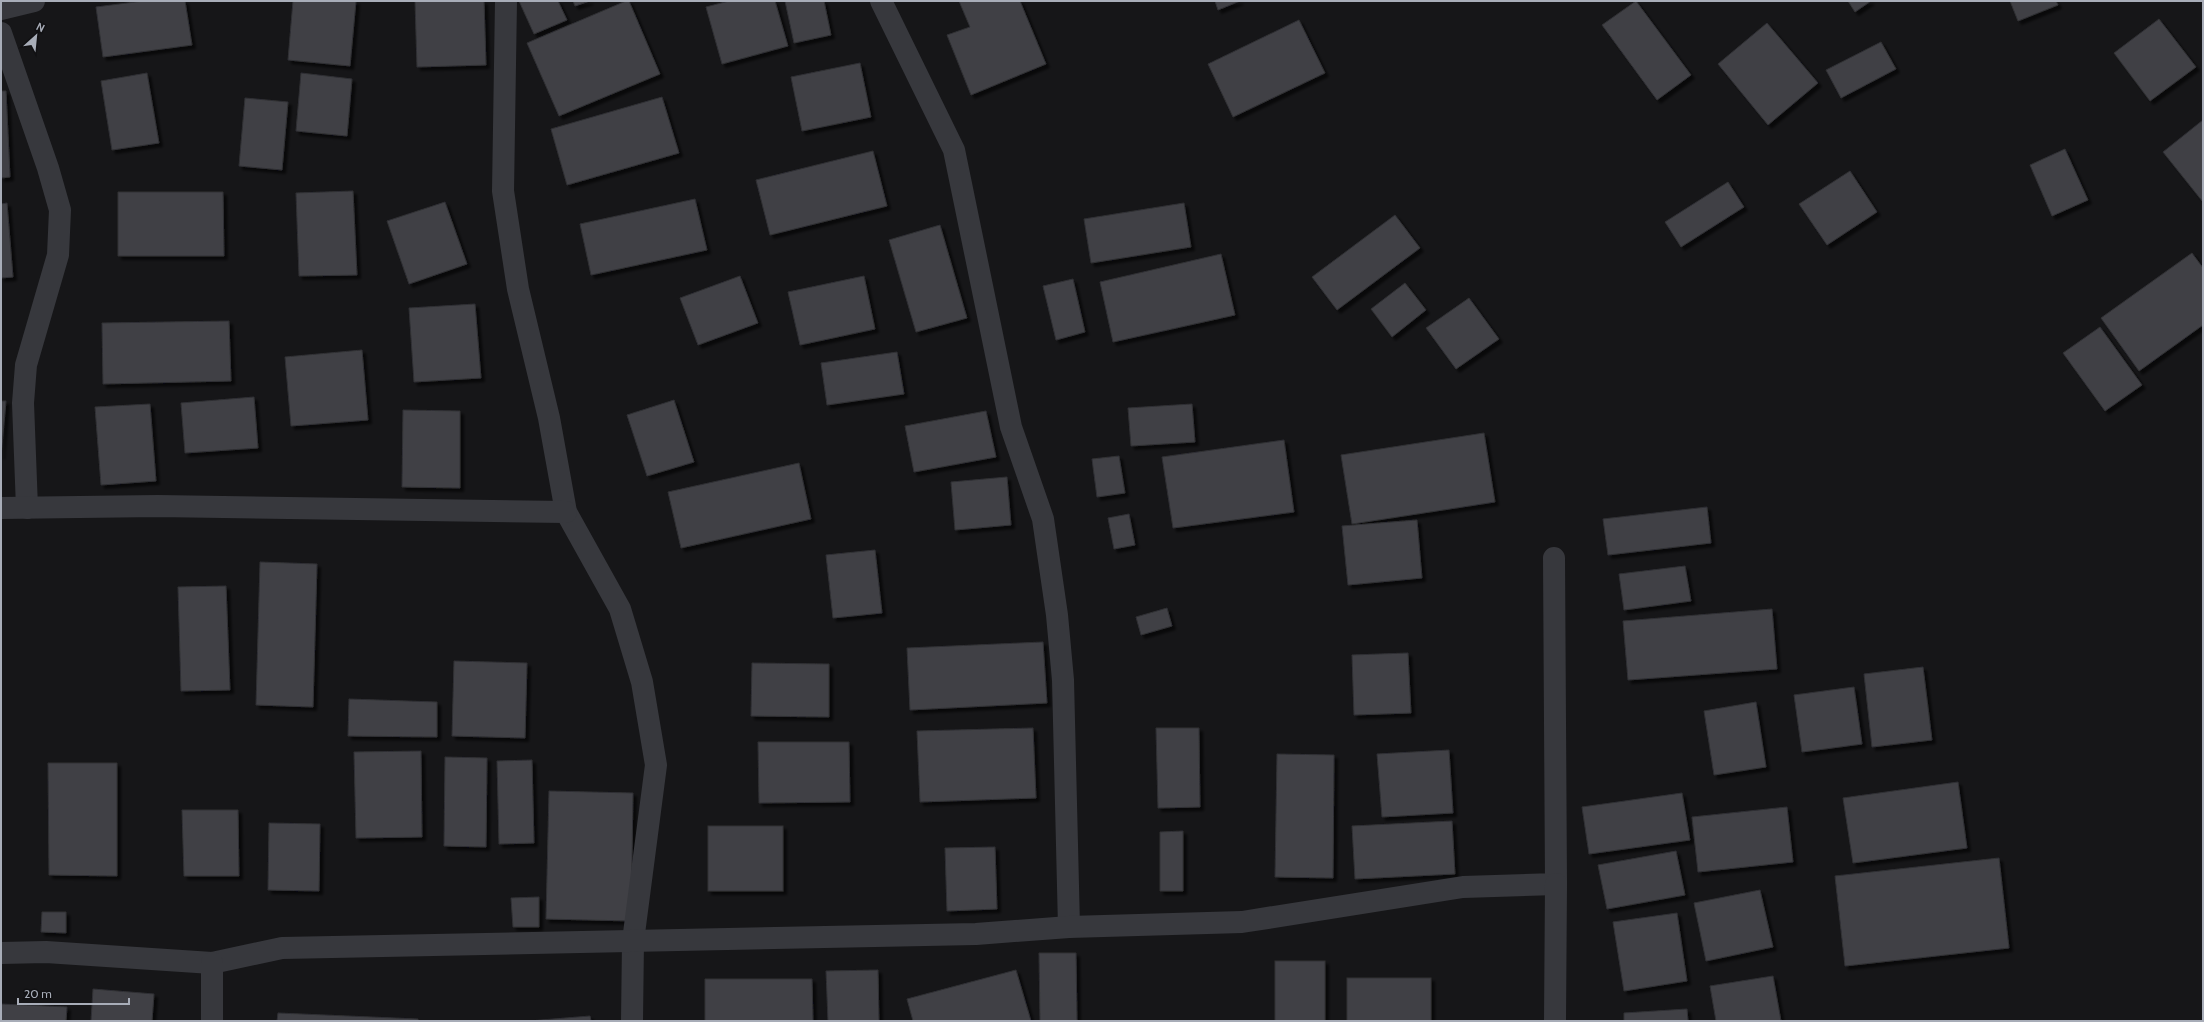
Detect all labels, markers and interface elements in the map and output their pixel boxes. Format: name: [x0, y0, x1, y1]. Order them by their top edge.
north arrow: [16, 16, 56, 56]
text: N: [34, 19, 47, 35]
scale bar: [18, 980, 129, 1006]
text: 20 m: [24, 986, 52, 1001]

